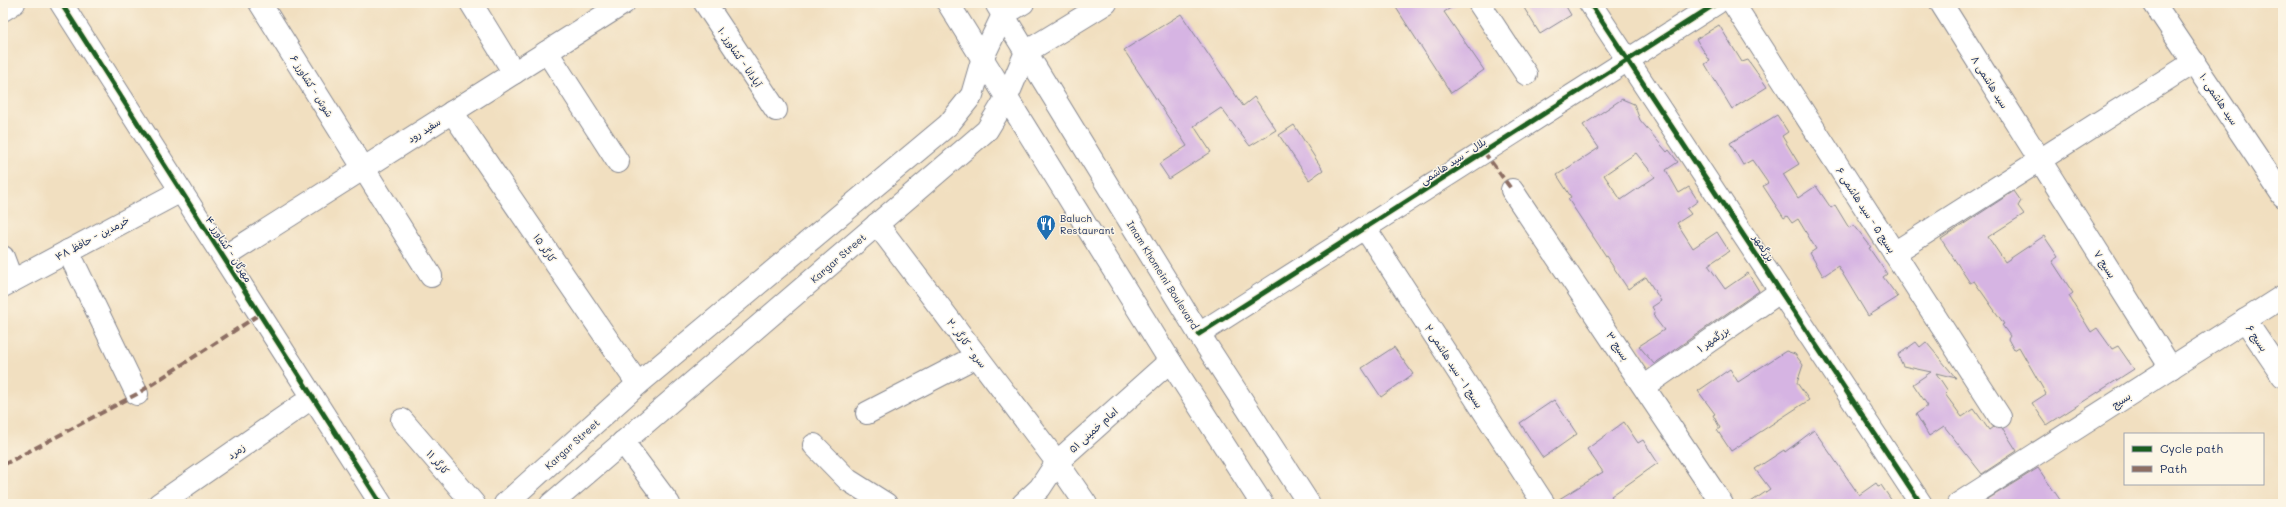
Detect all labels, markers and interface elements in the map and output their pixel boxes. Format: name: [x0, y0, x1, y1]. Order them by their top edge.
street label: آپادانا - کشاورز ۱۰: [715, 24, 766, 90]
street label: شوش - کشاورز ۶: [287, 52, 337, 120]
street label: سید هاشمی ۸: [1967, 53, 2012, 112]
street label: سید هاشمی ۱۰: [2196, 70, 2242, 128]
street label: سفید رود: [405, 114, 443, 146]
street label: بلال - سید هاشمی: [1417, 134, 1489, 188]
street label: بسیج ۵ - سید هاشمی ۶: [1832, 164, 1899, 256]
place label: Baluch Restaurant: [1060, 211, 1115, 237]
street label: خرمدین - حافظ ۴۸: [53, 213, 132, 263]
street label: مهرگان - کشاورز ۴: [202, 213, 256, 285]
restaurant icon: Baluch Restaurant: [1035, 213, 1057, 241]
street label: Imam Khomeini Boulevard: [1124, 218, 1202, 332]
street label: Kargar Street: [807, 230, 869, 286]
street label: کارگر ۱۵: [530, 231, 560, 265]
street label: بزرگمهر: [1750, 231, 1778, 264]
street label: بسیج ۷: [2090, 247, 2119, 281]
street label: سرو - کارگر ۲۰: [944, 315, 990, 371]
street label: بسیج ۱ - سید هاشمی ۲: [1421, 321, 1486, 411]
street label: بسیج ۶: [2242, 322, 2271, 355]
street label: بزرگمهر ۱: [1694, 323, 1732, 355]
street label: بسیج ۳: [1602, 329, 1633, 364]
street label: بسیج: [2109, 389, 2134, 412]
street label: امام خمینی ۵۱: [1066, 404, 1121, 456]
street label: Kargar Street: [542, 416, 602, 472]
legend: [2124, 433, 2264, 485]
street label: زمرد: [224, 440, 248, 462]
text: Cycle path: [2160, 440, 2223, 456]
street label: کارگر ۱۱: [423, 447, 453, 477]
text: Path: [2160, 460, 2187, 476]

